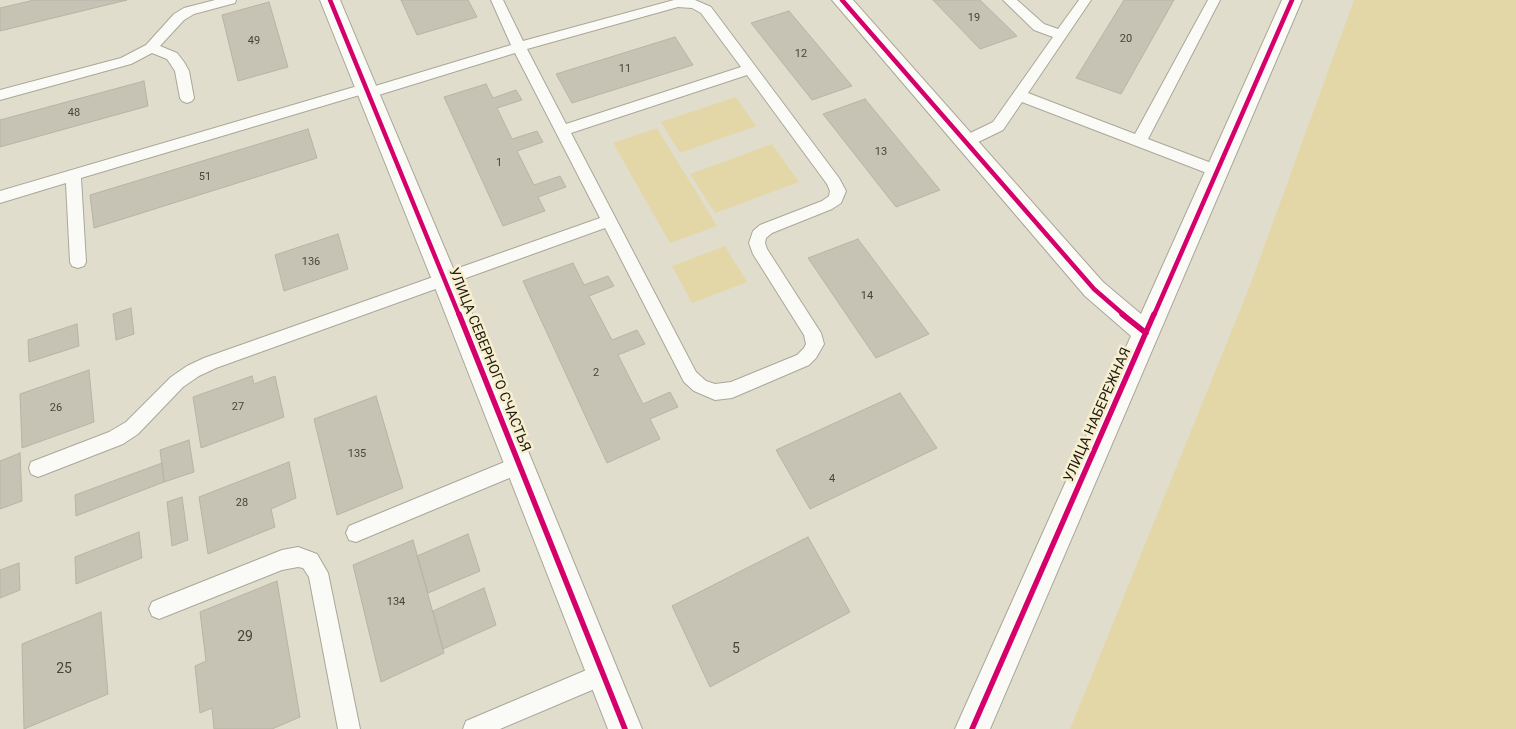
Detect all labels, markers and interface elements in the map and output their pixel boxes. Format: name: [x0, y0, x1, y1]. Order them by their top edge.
house number: 19: [968, 11, 980, 25]
house number: 20: [1120, 32, 1132, 46]
house number: 49: [248, 34, 260, 48]
house number: 12: [795, 47, 807, 61]
house number: 11: [619, 62, 631, 76]
house number: 48: [68, 106, 80, 120]
house number: 13: [875, 145, 887, 159]
house number: 1: [496, 156, 502, 170]
house number: 51: [199, 170, 211, 184]
house number: 136: [302, 255, 320, 269]
street label: УЛИЦА СЕВЕРНОГО СЧАСТЬЯ: [444, 266, 534, 454]
house number: 14: [861, 289, 873, 303]
street label: УЛИЦА НАБЕРЕЖНАЯ: [1061, 345, 1135, 485]
house number: 2: [593, 366, 599, 380]
house number: 27: [232, 400, 244, 414]
house number: 26: [50, 401, 62, 415]
house number: 135: [348, 447, 366, 461]
house number: 4: [829, 472, 835, 486]
house number: 28: [236, 496, 248, 510]
house number: 134: [387, 595, 405, 609]
house number: 29: [237, 629, 253, 645]
house number: 5: [732, 641, 740, 657]
house number: 25: [56, 661, 72, 677]

